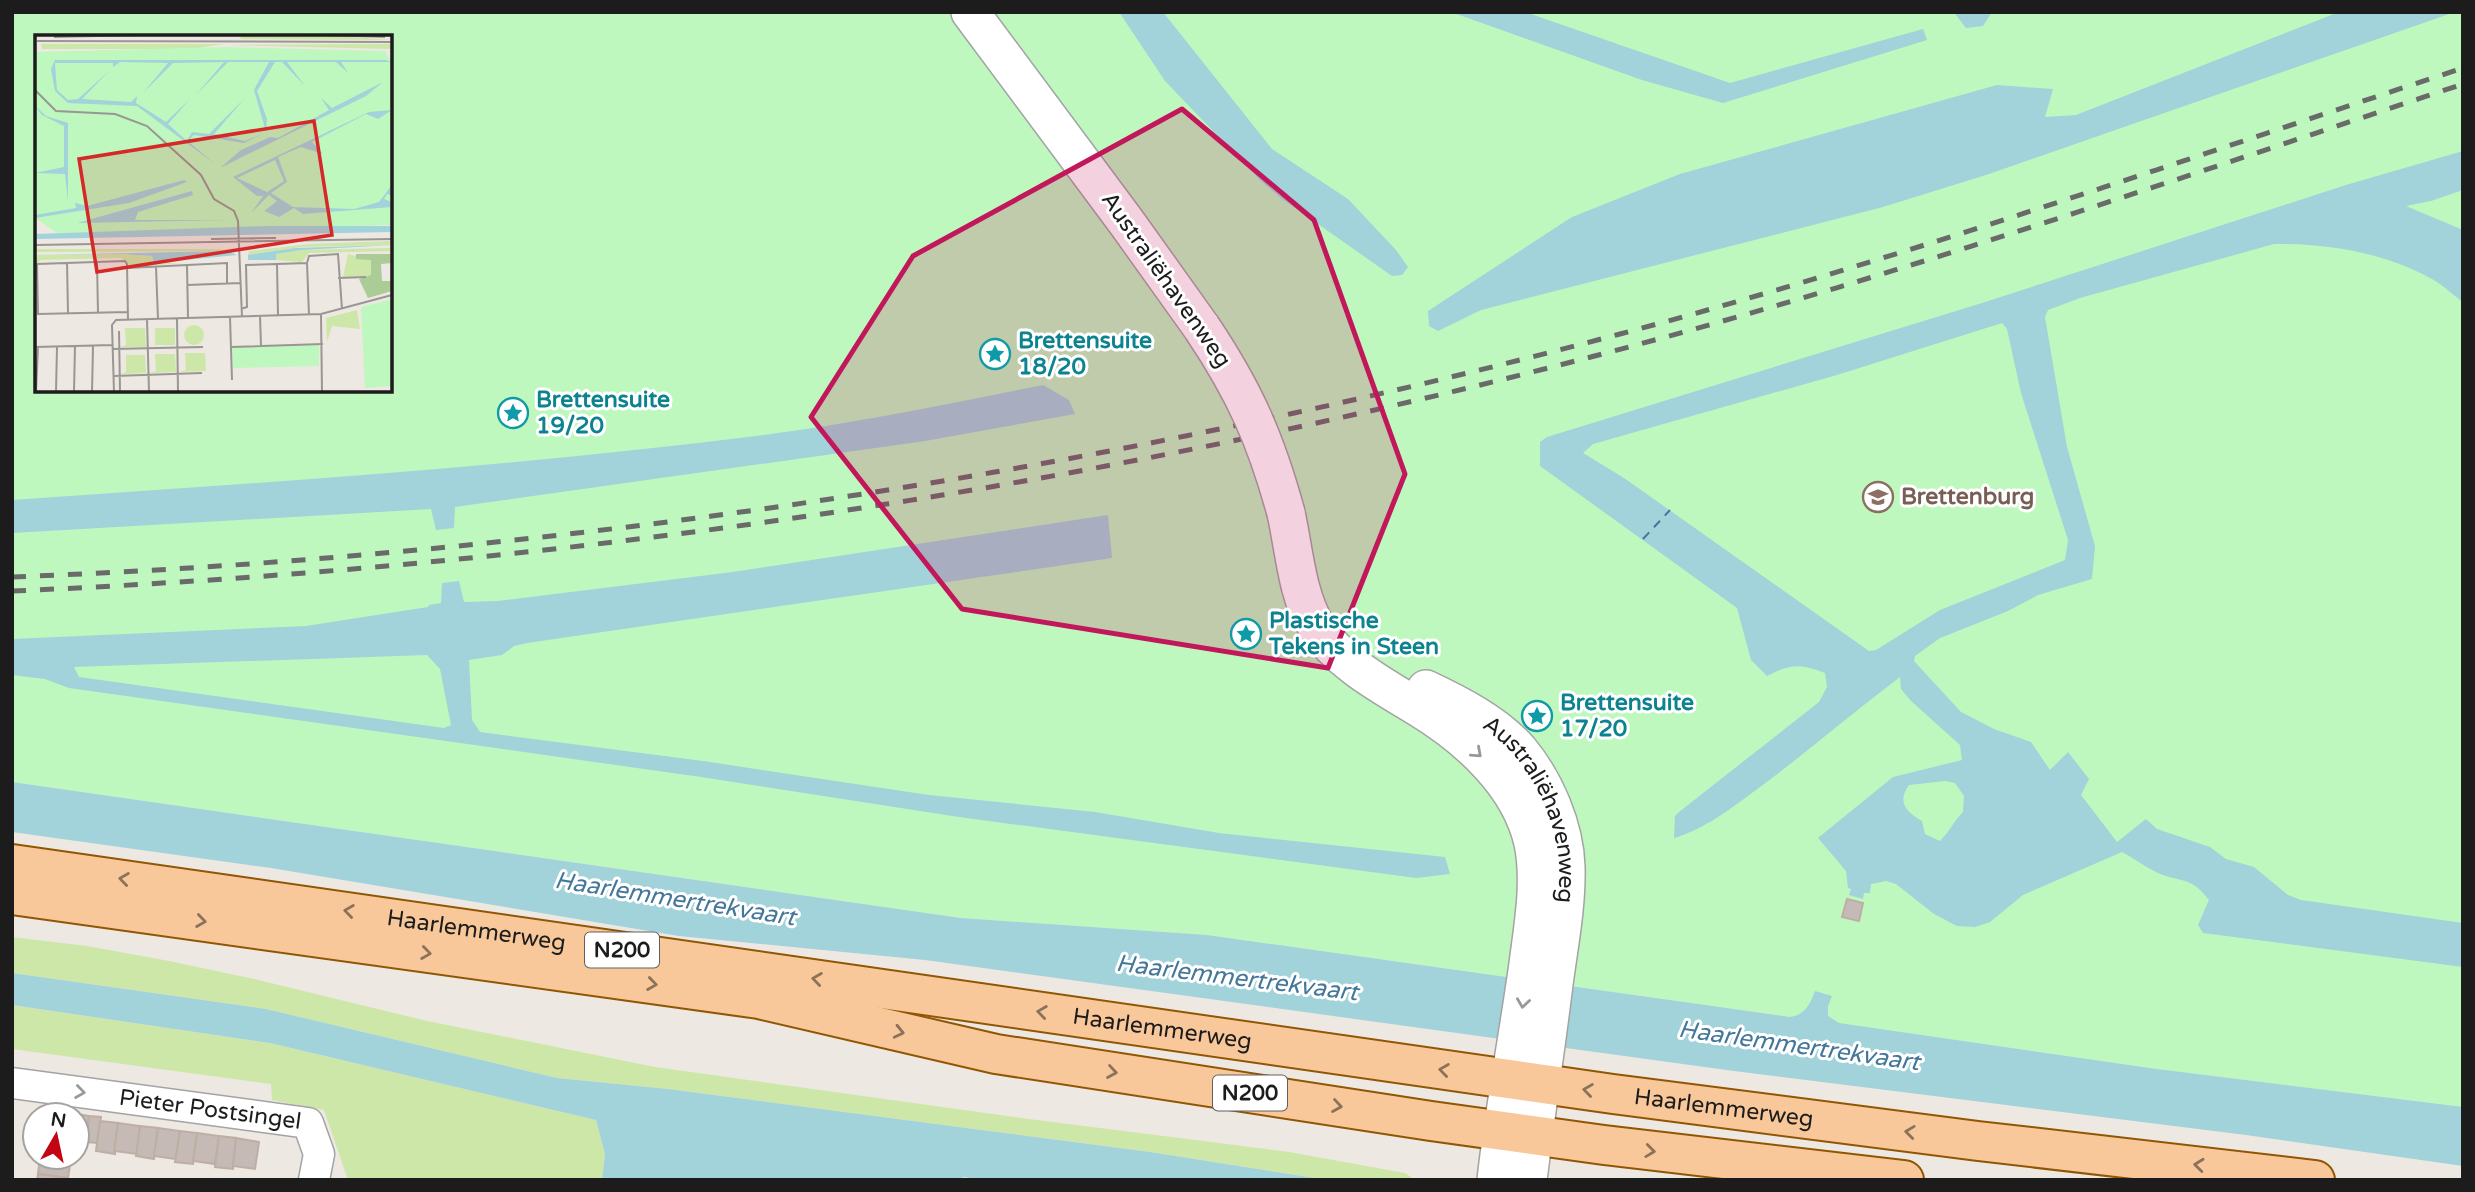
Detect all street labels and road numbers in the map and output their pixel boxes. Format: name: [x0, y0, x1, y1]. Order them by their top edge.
street label: Australiëhavenweg: [1095, 187, 1237, 373]
street label: Australiëhavenweg: [1477, 710, 1580, 904]
street label: Haarlemmerweg: [385, 904, 568, 957]
road number: N200: [585, 932, 659, 968]
street label: Haarlemmerweg: [1071, 1003, 1254, 1056]
road number: N200: [1213, 1076, 1287, 1110]
street label: Haarlemmerweg: [1632, 1083, 1815, 1134]
street label: Pieter Postsingel: [117, 1084, 303, 1136]

